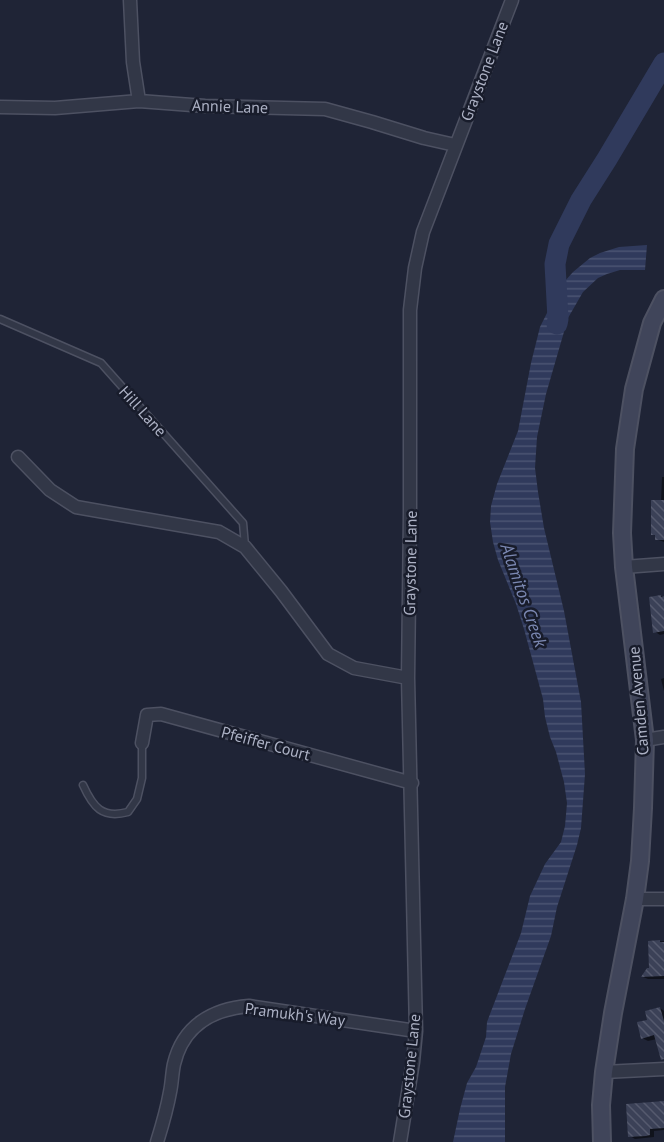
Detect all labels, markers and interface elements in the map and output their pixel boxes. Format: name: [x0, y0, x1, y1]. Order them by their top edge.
street label: Graystone Lane: [456, 18, 512, 124]
street label: Annie Lane: [192, 95, 268, 117]
street label: Hill Lane: [115, 381, 171, 441]
street label: Graystone Lane: [399, 510, 421, 616]
water label: Alamitos Creek: [495, 539, 553, 651]
street label: Camden Avenue: [623, 646, 653, 756]
street label: Pfeiffer Court: [219, 722, 313, 765]
street label: Pramukh's Way: [244, 998, 347, 1030]
street label: Graystone Lane: [394, 1013, 424, 1119]

